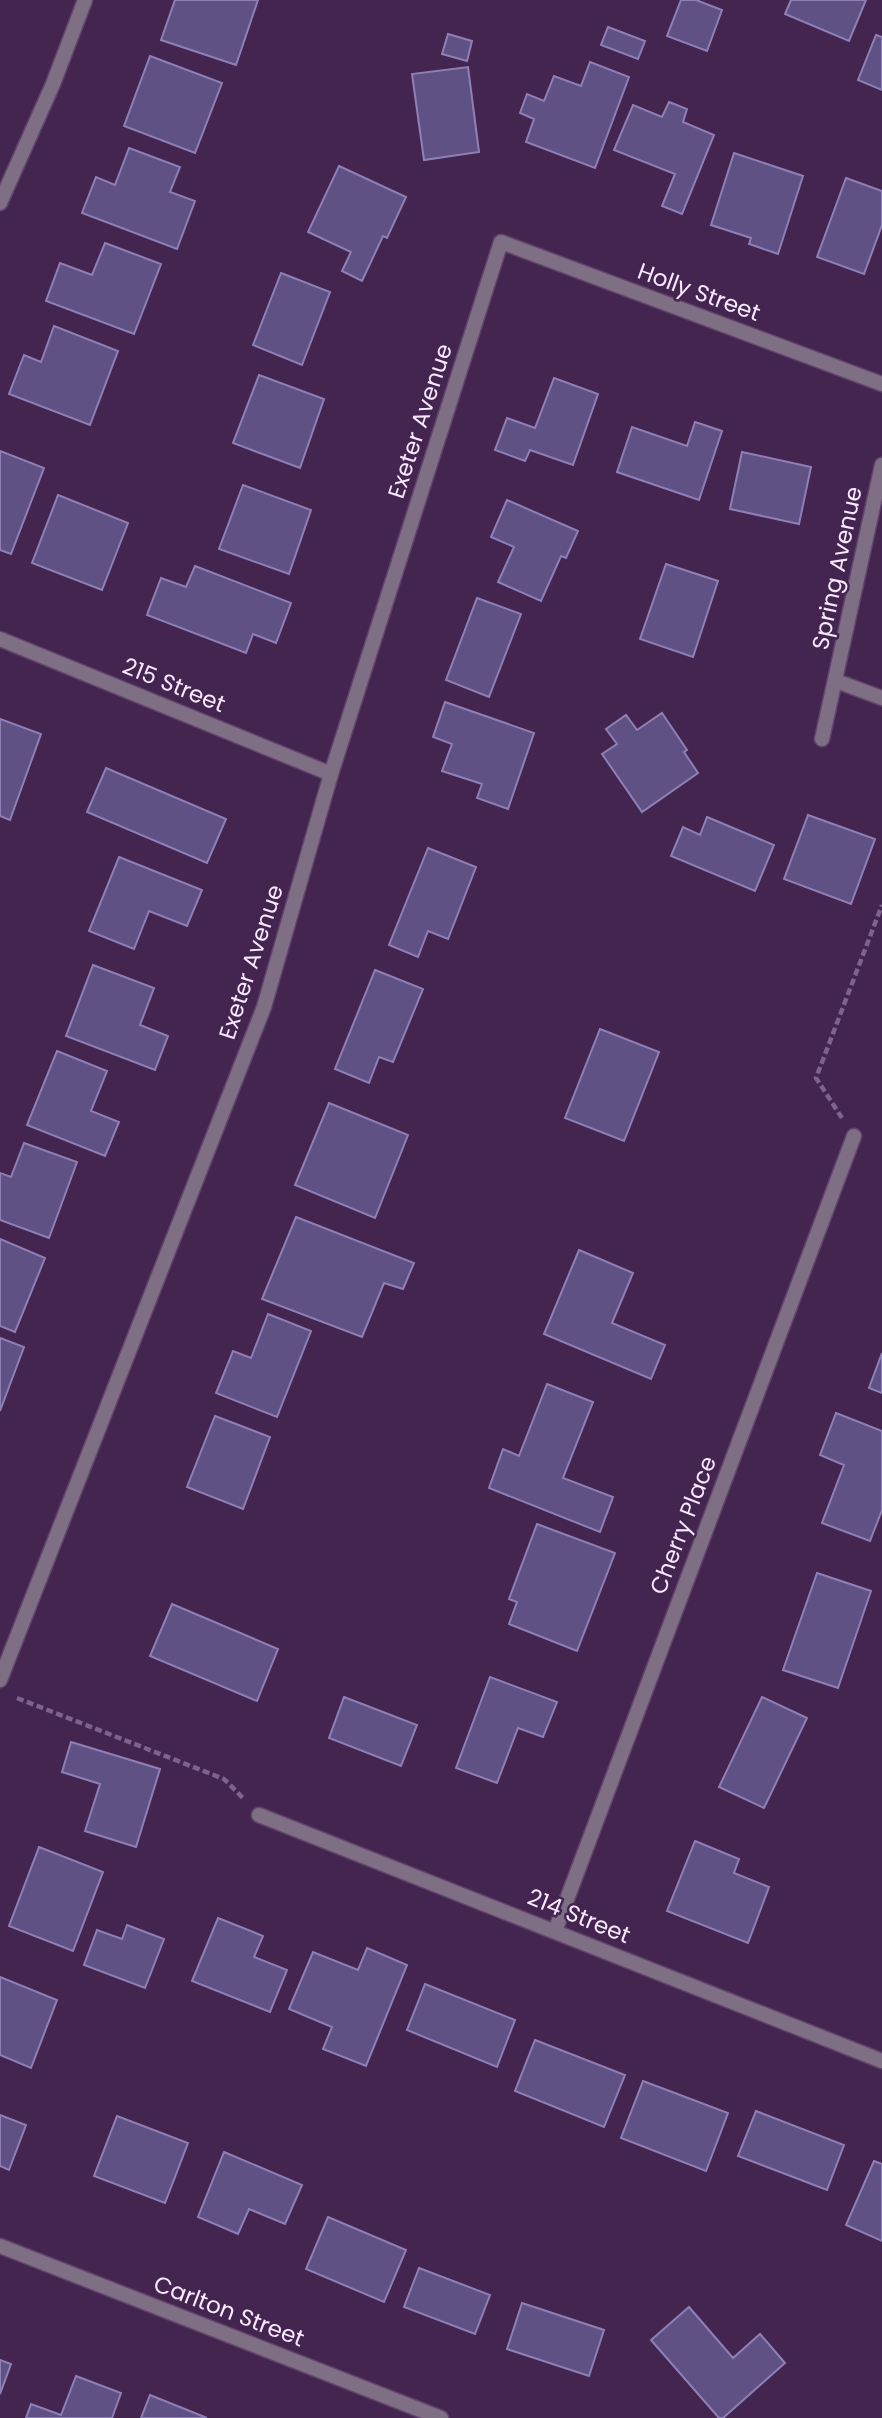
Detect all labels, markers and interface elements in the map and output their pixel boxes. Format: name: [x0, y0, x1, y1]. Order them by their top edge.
street label: Holly Street: [633, 255, 765, 329]
street label: Exeter Avenue: [380, 340, 460, 502]
street label: Spring Avenue: [804, 483, 870, 653]
street label: 215 Street: [118, 650, 230, 720]
street label: Exeter Avenue: [211, 881, 291, 1043]
street label: Cherry Place: [642, 1451, 724, 1599]
street label: 214 Street: [523, 1881, 635, 1951]
street label: Carlton Street: [149, 2268, 309, 2354]

